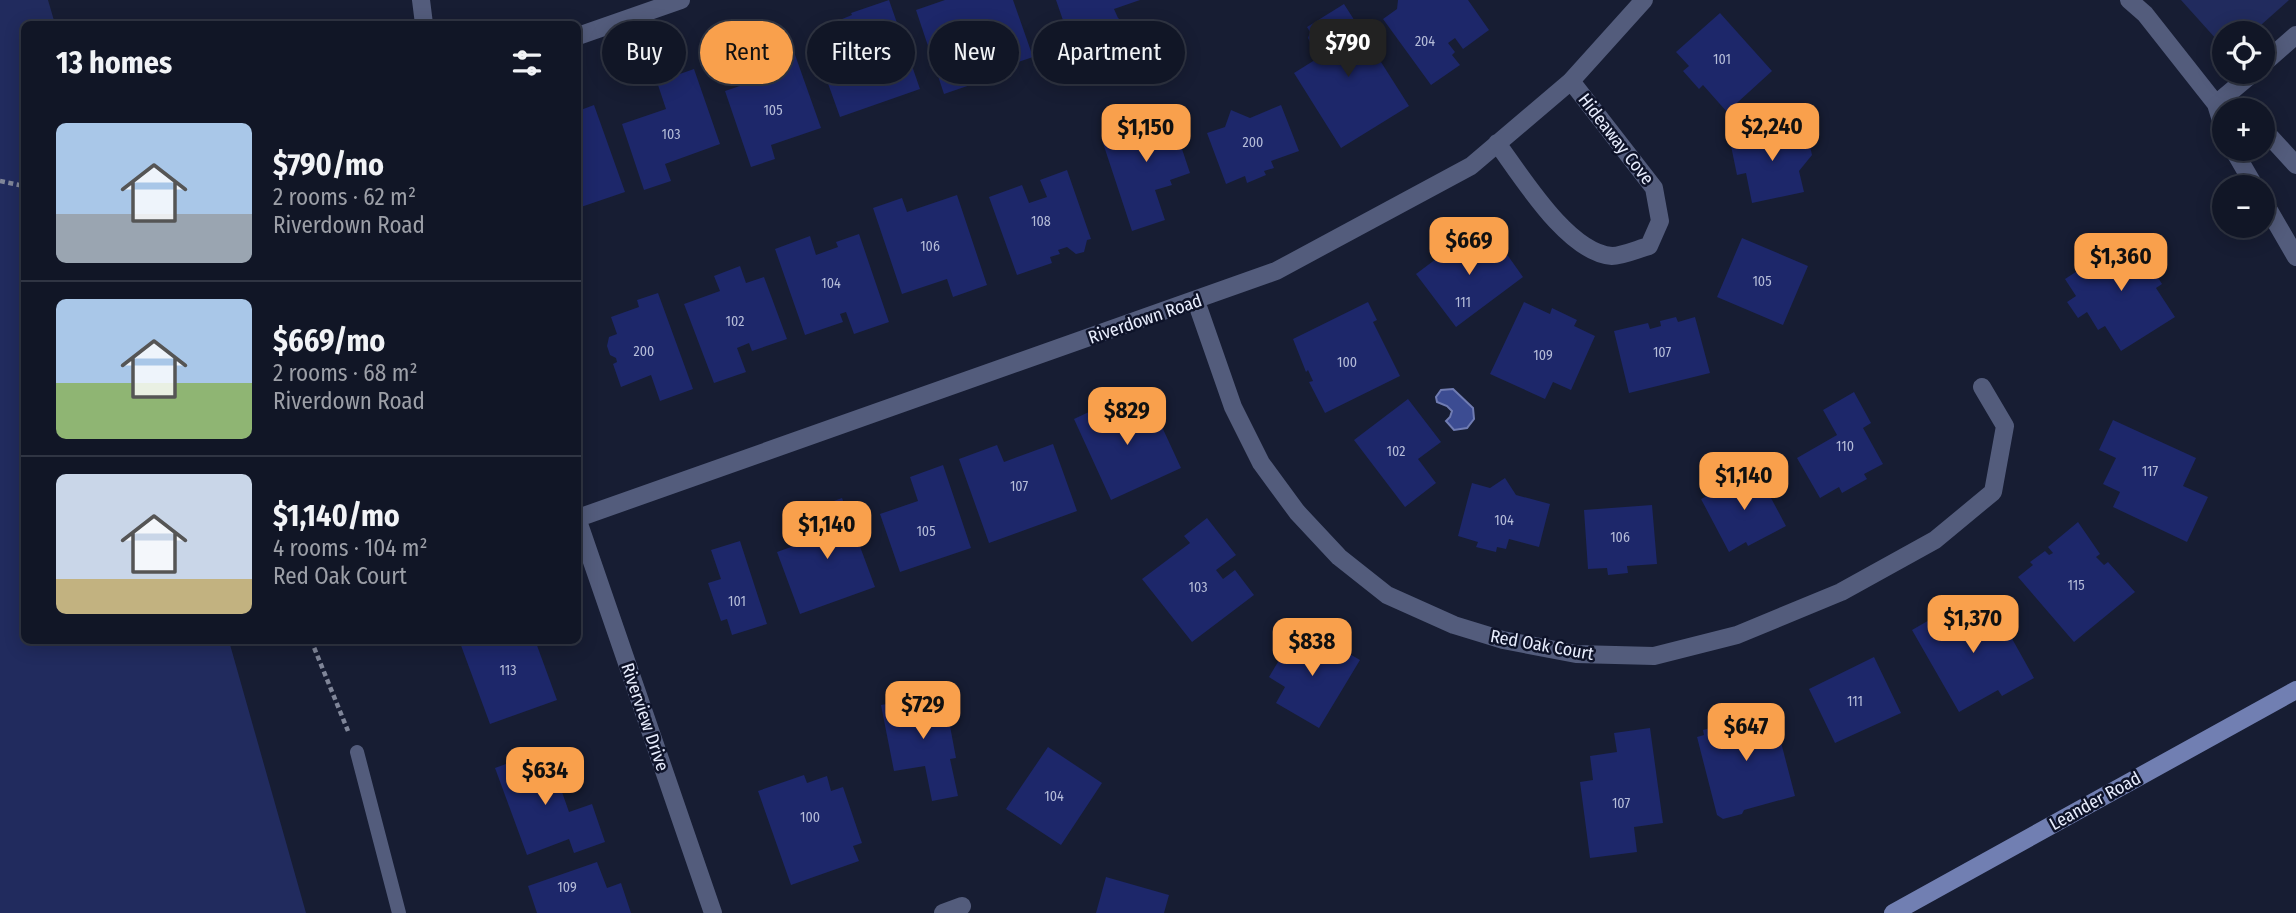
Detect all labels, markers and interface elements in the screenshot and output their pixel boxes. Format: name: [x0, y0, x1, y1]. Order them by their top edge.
pin: $790: [1307, 20, 1389, 79]
chip: Buy: [602, 21, 686, 84]
chip: Rent: [700, 21, 793, 84]
chip: Filters: [807, 21, 915, 84]
chip: New: [929, 21, 1019, 84]
chip: Apartment: [1033, 21, 1185, 84]
map controls: [2212, 21, 2275, 238]
button: locate: [2212, 21, 2275, 84]
text: $790: [1325, 28, 1371, 56]
house number: 204: [1415, 33, 1435, 50]
icon: filters: [508, 44, 546, 82]
text: 13 homes: [56, 45, 172, 81]
house number: 101: [1713, 51, 1731, 68]
street label: Hideaway Cove: [1573, 89, 1659, 189]
button: +: [2212, 98, 2275, 161]
house number: 105: [763, 102, 783, 119]
pin: $1,150: [1089, 104, 1203, 164]
pin: $2,240: [1715, 104, 1829, 163]
text: $2,240: [1741, 112, 1803, 140]
text: $1,150: [1118, 113, 1174, 141]
house number: 103: [662, 126, 680, 143]
house number: 200: [1243, 134, 1263, 151]
text: $790/mo: [273, 147, 384, 183]
icon: home: [112, 151, 196, 235]
button: −: [2212, 175, 2275, 238]
text: 2 rooms · 62 m²: [273, 183, 416, 211]
text: Riverdown Road: [273, 211, 425, 239]
house number: 108: [1031, 213, 1051, 230]
pin: $669: [1428, 218, 1510, 277]
text: $669: [1445, 226, 1493, 254]
pin: $1,360: [2064, 233, 2178, 293]
house number: 106: [920, 238, 940, 255]
text: $1,360: [2090, 242, 2152, 270]
house number: 105: [1752, 273, 1772, 290]
house number: 104: [821, 275, 841, 292]
street label: Riverdown Road: [1085, 289, 1205, 349]
house number: 111: [1455, 294, 1471, 311]
house number: 102: [726, 313, 744, 330]
text: $669/mo: [273, 323, 385, 359]
icon: home: [112, 327, 196, 411]
house number: 200: [634, 343, 654, 360]
house number: 107: [1653, 344, 1671, 361]
house number: 109: [1533, 347, 1553, 364]
house number: 100: [1337, 354, 1357, 371]
text: 2 rooms · 68 m²: [273, 359, 418, 387]
text: Riverdown Road: [273, 387, 425, 415]
pin: $829: [1086, 388, 1168, 447]
text: $829: [1104, 396, 1150, 424]
house number: 110: [1836, 438, 1854, 455]
house number: 102: [1387, 443, 1405, 460]
pin: $1,140: [1687, 452, 1801, 512]
text: $1,140: [1715, 461, 1773, 489]
house number: 117: [2142, 463, 2159, 480]
house number: 107: [1010, 478, 1028, 495]
text: $1,140/mo: [273, 498, 400, 534]
icon: home: [112, 502, 196, 586]
pin: $1,140: [770, 502, 884, 561]
text: $1,140: [798, 510, 856, 538]
house number: 104: [1494, 512, 1514, 529]
house number: 105: [916, 523, 936, 540]
house number: 106: [1610, 529, 1630, 546]
text: 4 rooms · 104 m²: [273, 534, 428, 562]
text: Red Oak Court: [273, 562, 407, 590]
house number: 115: [2067, 577, 2085, 594]
house number: 103: [1189, 579, 1207, 596]
house number: 101: [728, 593, 746, 610]
pin: $1,370: [1916, 596, 2030, 655]
text: $1,370: [1944, 604, 2002, 632]
pin: $838: [1271, 618, 1353, 678]
street label: Red Oak Court: [1489, 625, 1596, 665]
text: $838: [1289, 627, 1335, 655]
street label: Riverview Drive: [616, 660, 674, 774]
house number: 113: [499, 662, 517, 679]
pin: $729: [882, 682, 964, 741]
text: $729: [901, 690, 945, 718]
house number: 111: [1847, 693, 1863, 710]
pin: $647: [1705, 704, 1787, 763]
text: $647: [1724, 712, 1768, 740]
pin: $634: [504, 748, 586, 807]
text: $634: [522, 756, 568, 784]
street label: Leander Road: [2046, 767, 2144, 835]
house number: 104: [1044, 788, 1064, 805]
house number: 107: [1612, 795, 1630, 812]
house number: 100: [800, 809, 820, 826]
house number: 109: [557, 879, 577, 896]

